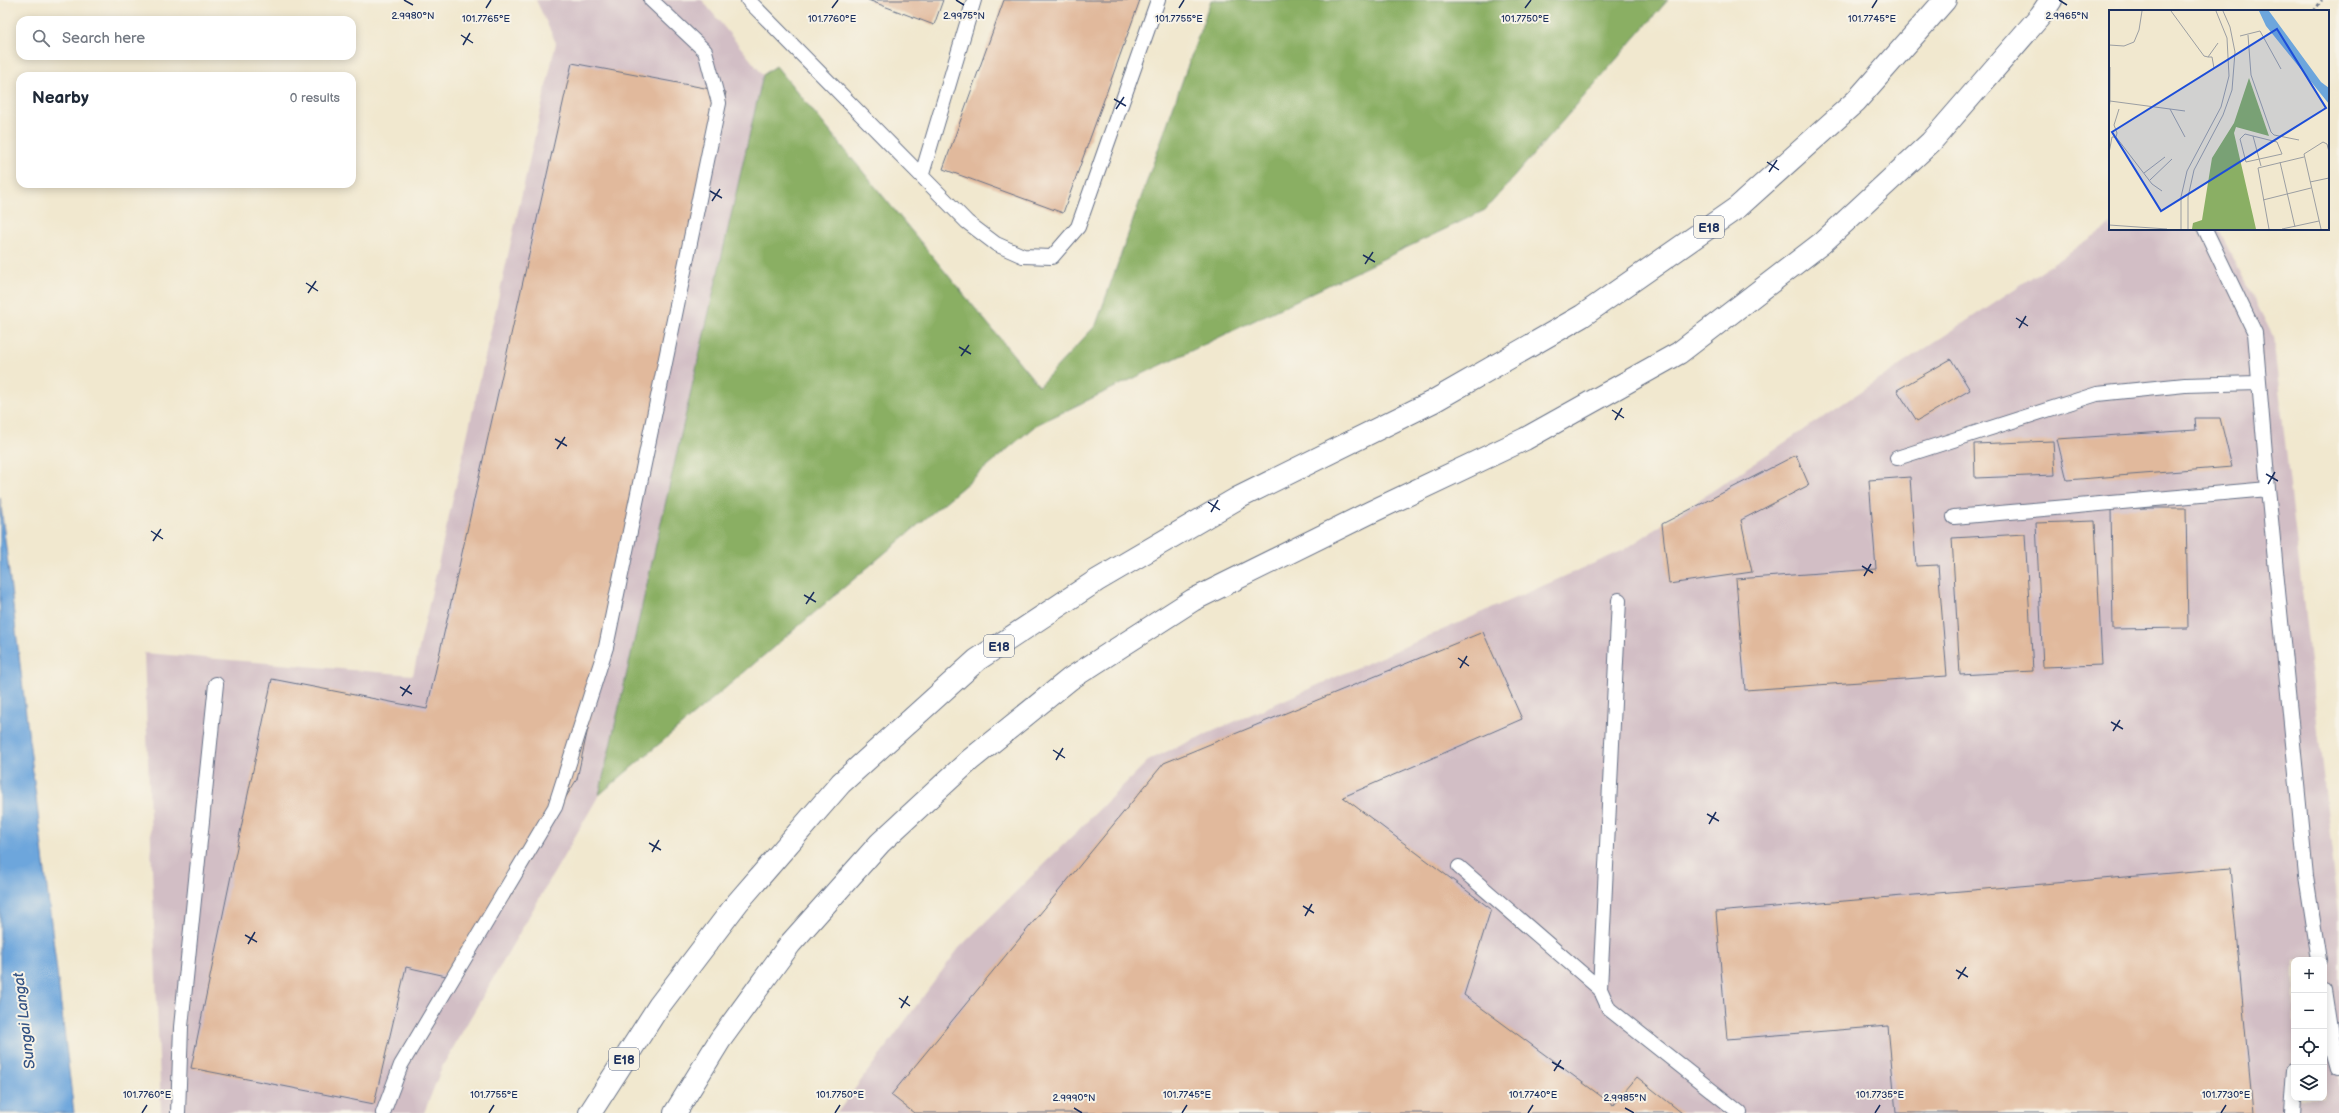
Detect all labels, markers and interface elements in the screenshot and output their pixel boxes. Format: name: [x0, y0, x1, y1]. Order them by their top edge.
text: 2.9980°N: [391, 10, 435, 22]
text: 2.9975°N: [943, 10, 985, 22]
text: 2.9965°N: [2045, 10, 2089, 22]
inset map: [2109, 10, 2329, 230]
text: 101.7765°E: [462, 13, 511, 25]
text: 101.7760°E: [808, 13, 857, 25]
text: 101.7755°E: [1155, 13, 1203, 25]
text: 101.7750°E: [1501, 13, 1550, 25]
text: 101.7745°E: [1848, 13, 1897, 25]
search box: [16, 16, 356, 60]
icon: search: [30, 27, 52, 49]
text: Search here: [62, 29, 145, 48]
text: Nearby: [32, 88, 89, 108]
text: 0 results: [290, 90, 340, 106]
road number: E18: [1694, 216, 1724, 238]
road number: E18: [984, 635, 1014, 657]
map controls: [2291, 957, 2327, 1101]
button: +: [2291, 957, 2327, 993]
water label: Sungai Langat: [9, 971, 40, 1070]
button: −: [2291, 993, 2327, 1029]
button: locate: [2291, 1029, 2327, 1065]
road number: E18: [609, 1048, 639, 1070]
button: layers: [2291, 1065, 2327, 1101]
text: 101.7760°E: [123, 1089, 172, 1101]
text: 101.7755°E: [470, 1089, 518, 1101]
text: 101.7750°E: [816, 1089, 865, 1101]
text: 101.7745°E: [1163, 1089, 1212, 1101]
text: 101.7740°E: [1509, 1089, 1558, 1101]
text: 101.7735°E: [1856, 1089, 1905, 1101]
text: 101.7730°E: [2202, 1089, 2251, 1101]
text: 2.9990°N: [1052, 1092, 1096, 1104]
text: 2.9985°N: [1604, 1092, 1646, 1104]

